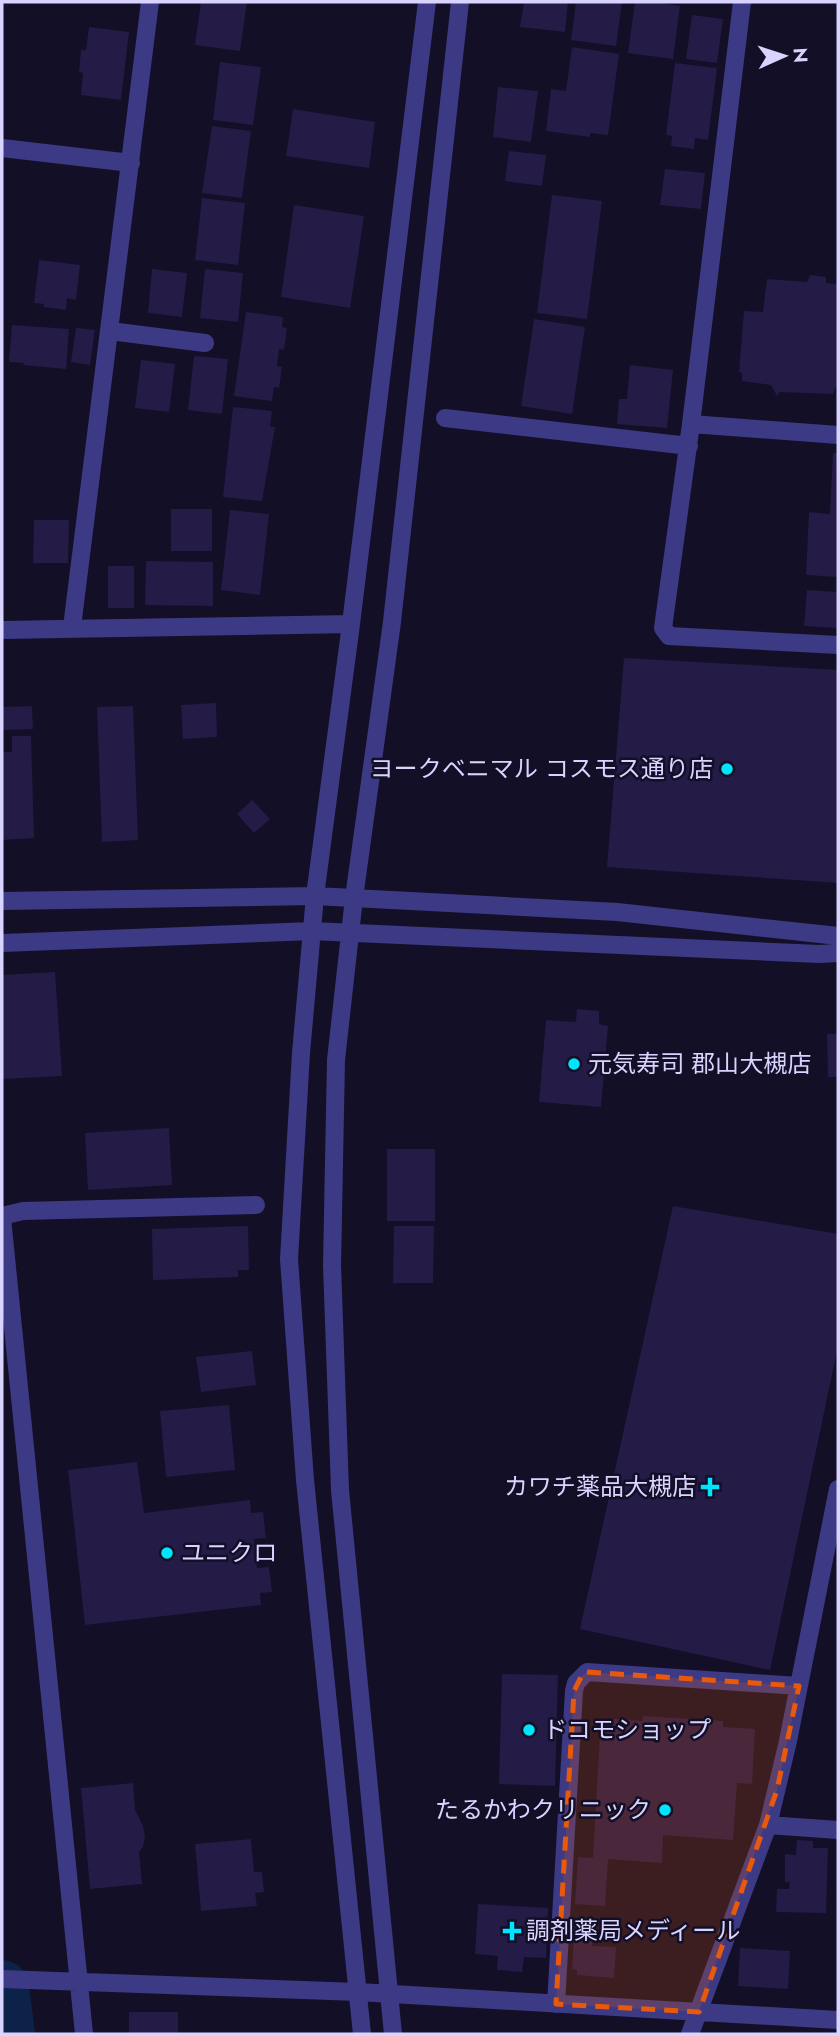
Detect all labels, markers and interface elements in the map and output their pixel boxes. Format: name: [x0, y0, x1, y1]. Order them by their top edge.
north arrow: [749, 21, 819, 91]
text: N: [787, 47, 814, 63]
place label: ヨークベニマル コスモス通り店: [370, 751, 713, 786]
marker: ヨークベニマル コスモス通り店: [719, 761, 735, 777]
place label: 元気寿司 郡山大槻店: [588, 1046, 811, 1081]
marker: 元気寿司 郡山大槻店: [566, 1056, 582, 1072]
place label: カワチ薬品大槻店: [504, 1469, 696, 1504]
marker: カワチ薬品大槻店: [702, 1479, 718, 1495]
place label: ユニクロ: [181, 1535, 277, 1570]
marker: ユニクロ: [159, 1545, 175, 1561]
place label: ドコモショップ: [543, 1712, 711, 1747]
marker: ドコモショップ: [521, 1722, 537, 1738]
place label: たるかわクリニック: [435, 1792, 651, 1827]
marker: たるかわクリニック: [657, 1802, 673, 1818]
place label: 調剤薬局メディール: [526, 1913, 740, 1948]
marker: 調剤薬局メディール: [504, 1923, 520, 1939]

